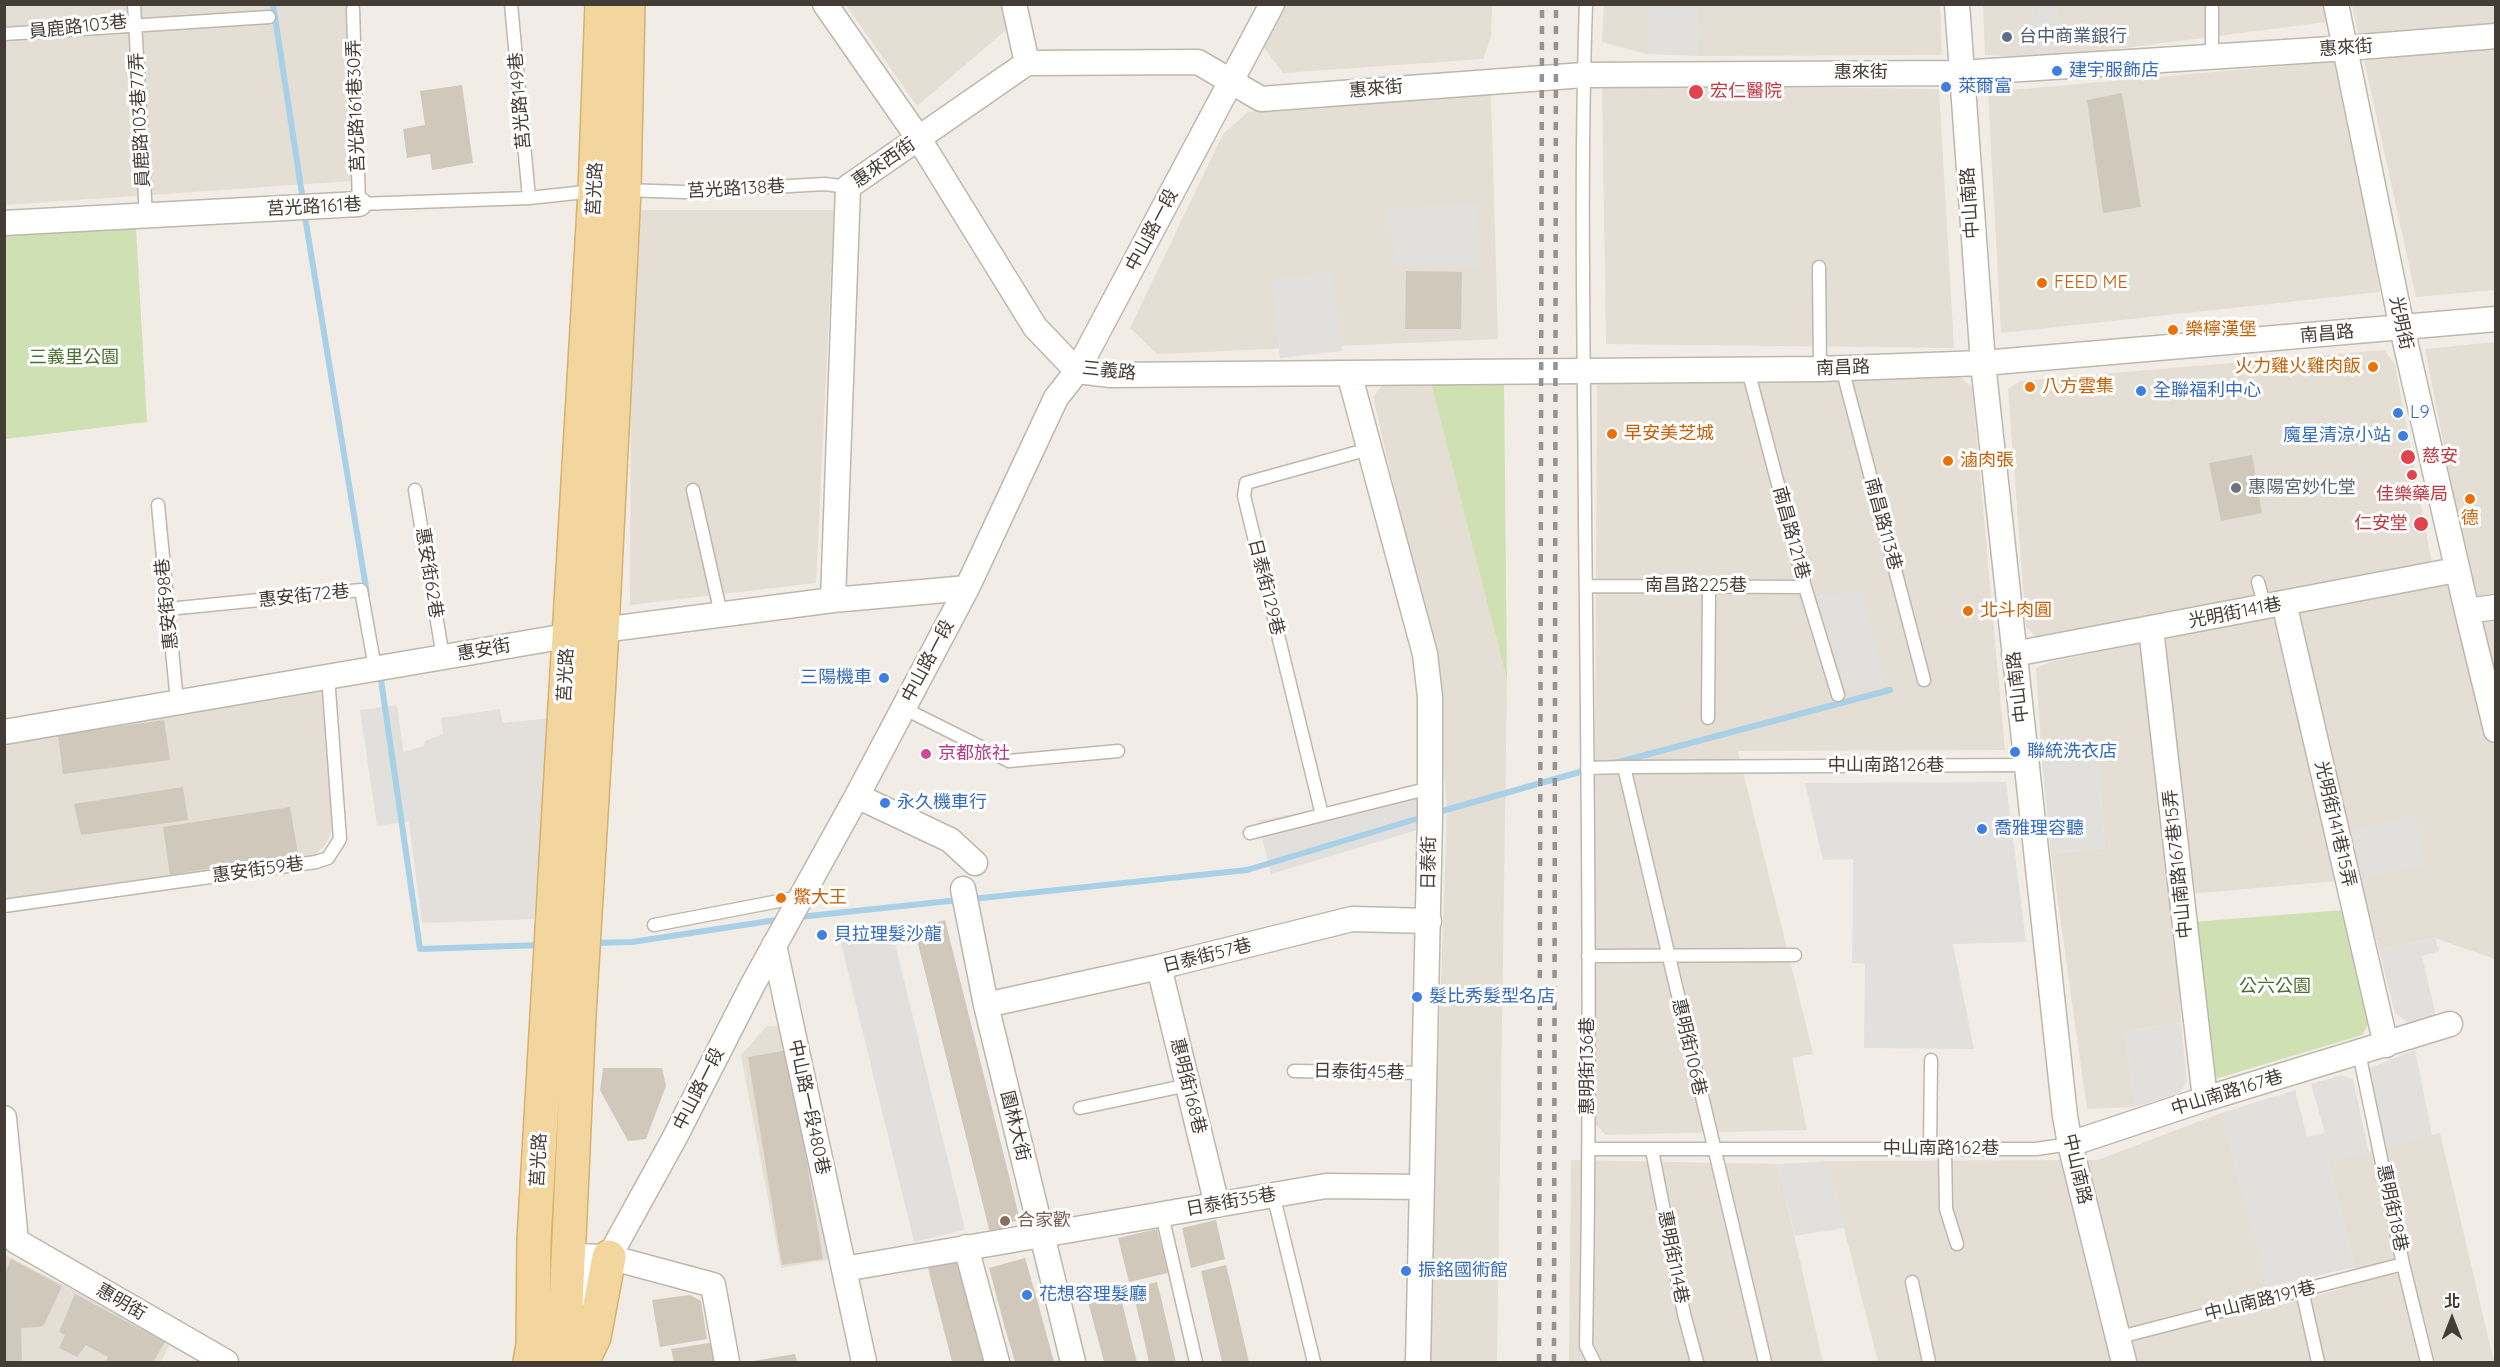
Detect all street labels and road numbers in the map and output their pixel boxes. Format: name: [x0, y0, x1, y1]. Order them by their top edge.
street label: 員鹿路103巷: [28, 11, 128, 43]
street label: 惠來街: [2318, 35, 2374, 61]
street label: 莒光路161巷30弄: [343, 39, 369, 173]
street label: 莒光路149巷: [505, 51, 535, 151]
street label: 員鹿路103巷77弄: [126, 52, 154, 188]
street label: 惠來街: [1834, 62, 1888, 84]
street label: 惠來街: [1348, 76, 1404, 102]
street label: 惠來西街: [848, 134, 920, 192]
street label: 莒光路: [583, 161, 607, 217]
street label: 中山南路: [1957, 166, 1983, 240]
street label: 莒光路138巷: [687, 176, 785, 202]
street label: 中山路一段: [1121, 185, 1183, 275]
street label: 莒光路161巷: [266, 194, 362, 220]
street label: 光明街: [2385, 294, 2417, 352]
street label: 南昌路: [2299, 321, 2355, 347]
street label: 南昌路: [1816, 356, 1870, 380]
street label: 三義路: [1081, 357, 1137, 385]
street label: 南昌路113巷: [1860, 475, 1906, 573]
street label: 南昌路121巷: [1768, 484, 1814, 582]
street label: 惠安街62巷: [411, 526, 447, 620]
street label: 日泰街129巷: [1244, 537, 1288, 637]
street label: 惠安街98巷: [151, 557, 183, 651]
street label: 南昌路225巷: [1645, 575, 1747, 597]
street label: 惠安街72巷: [258, 580, 350, 612]
street label: 光明街141巷: [2187, 593, 2283, 633]
street label: 中山路一段: [897, 616, 959, 706]
street label: 惠安街: [456, 635, 512, 665]
street label: 莒光路: [554, 647, 578, 703]
street label: 中山南路: [2003, 650, 2033, 724]
street label: 中山南路126巷: [1828, 755, 1944, 777]
street label: 光明街141巷15弄: [2310, 759, 2360, 889]
street label: 中山南路167巷15弄: [2159, 788, 2197, 940]
street label: 日泰街: [1418, 836, 1440, 890]
street label: 惠安街59巷: [211, 853, 305, 887]
street label: 日泰街57巷: [1160, 935, 1254, 977]
street label: 惠明街106巷: [1667, 996, 1711, 1098]
street label: 惠明街136巷: [1577, 1017, 1599, 1115]
street label: 惠明街168巷: [1166, 1036, 1210, 1136]
street label: 中山路一段480巷: [784, 1037, 834, 1177]
street label: 中山路一段: [669, 1044, 729, 1134]
street label: 日泰街45巷: [1313, 1060, 1405, 1084]
street label: 中山南路167巷: [2169, 1066, 2285, 1120]
street label: 園林大街: [996, 1088, 1034, 1164]
street label: 中山南路: [2058, 1131, 2096, 1207]
street label: 莒光路: [527, 1132, 551, 1188]
street label: 中山南路162巷: [1883, 1138, 1999, 1160]
street label: 惠明街18巷: [2372, 1163, 2412, 1253]
street label: 日泰街35巷: [1184, 1183, 1278, 1221]
street label: 惠明街114巷: [1653, 1209, 1693, 1305]
street label: 中山南路191巷: [2202, 1277, 2318, 1325]
street label: 惠明街: [92, 1279, 150, 1325]

